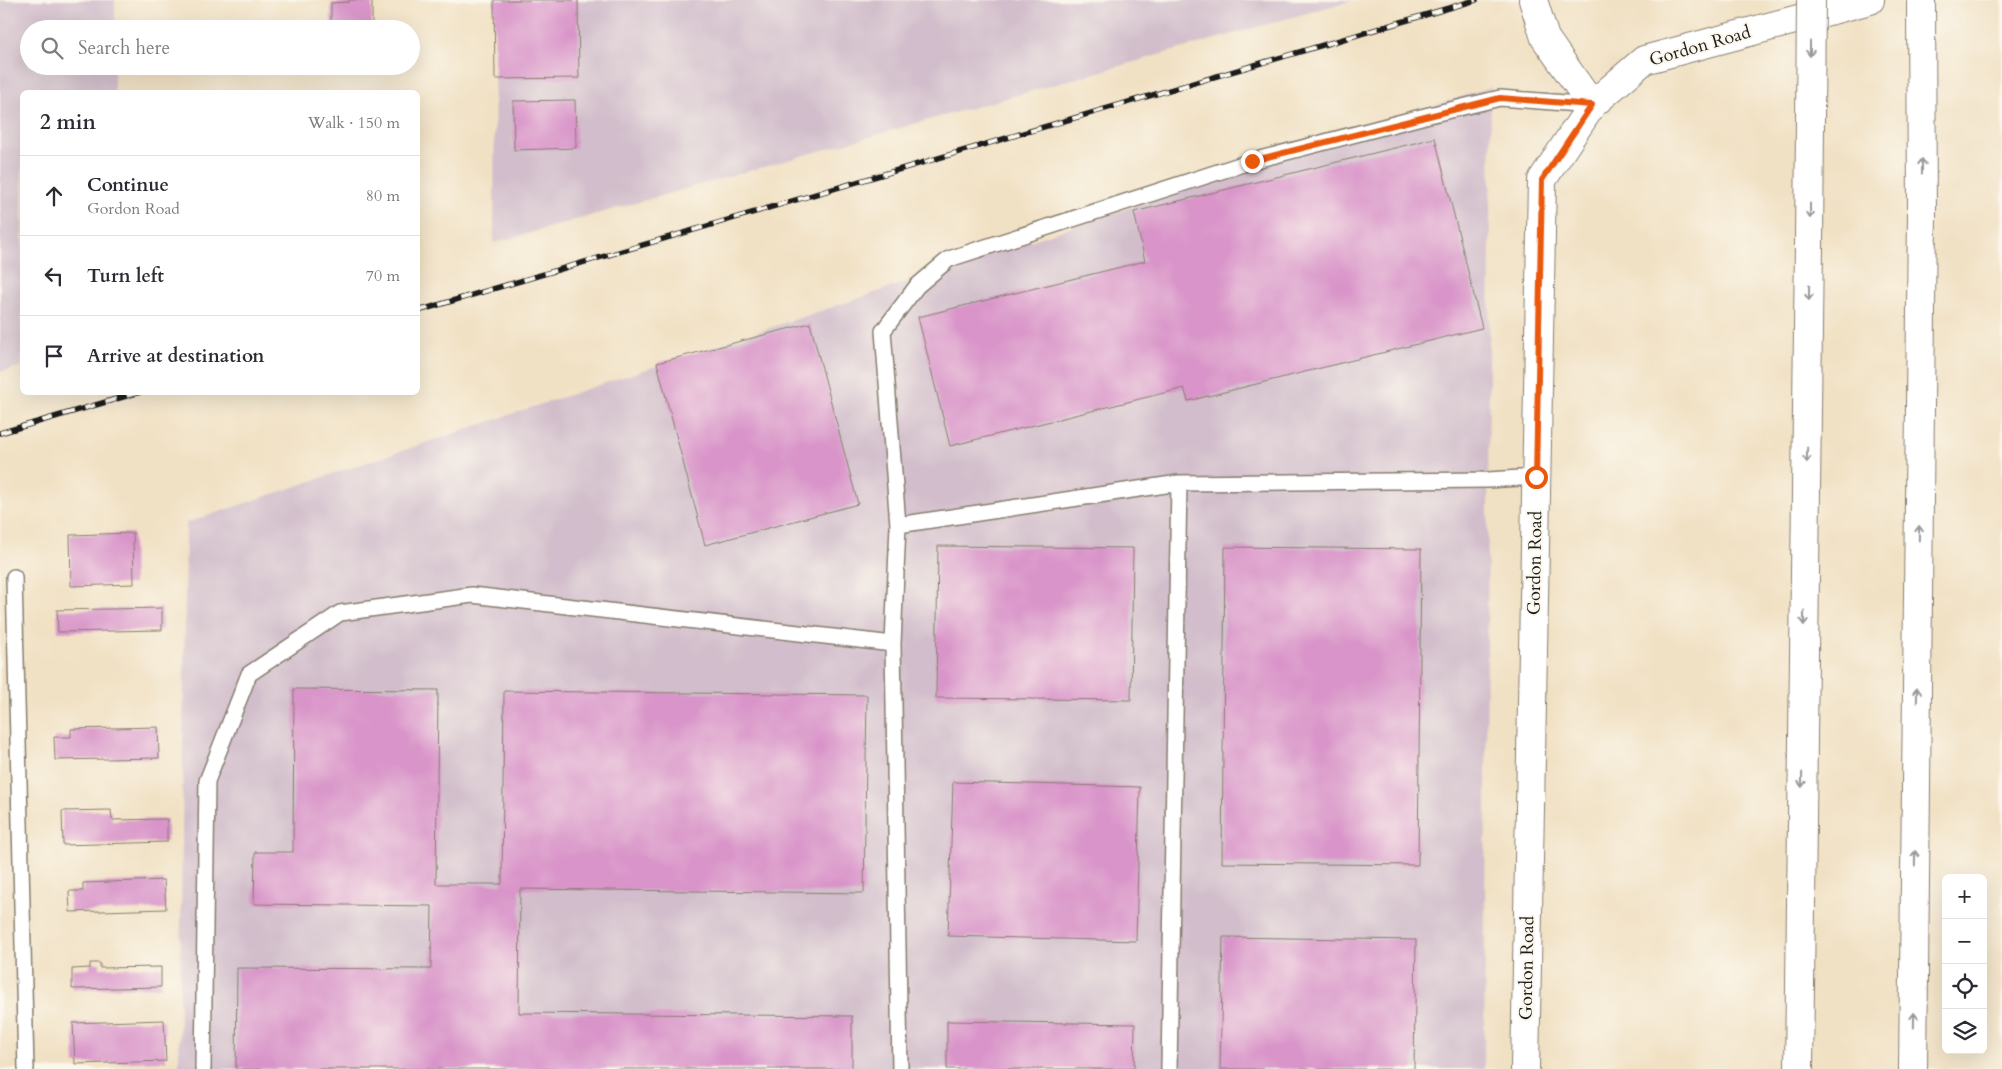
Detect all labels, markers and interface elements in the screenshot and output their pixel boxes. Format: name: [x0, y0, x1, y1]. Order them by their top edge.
street label: Gordon Road: [1646, 19, 1754, 72]
search box: [20, 20, 420, 75]
icon: search: [38, 34, 66, 62]
text: Search here: [78, 35, 170, 61]
one-way arrow: [1806, 40, 1815, 56]
text: 2 min: [40, 108, 96, 137]
text: Walk · 150 m: [308, 112, 400, 134]
route end: [1241, 150, 1264, 173]
one-way arrow: [1917, 159, 1926, 175]
text: Continue: [87, 172, 169, 198]
icon: ahead: [40, 182, 68, 210]
text: 80 m: [366, 185, 400, 207]
text: Gordon Road: [87, 198, 180, 220]
one-way arrow: [1805, 202, 1815, 219]
icon: left: [40, 262, 68, 290]
text: Turn left: [87, 263, 164, 289]
text: 70 m: [366, 265, 400, 287]
one-way arrow: [1804, 284, 1814, 301]
icon: arrive: [40, 342, 68, 370]
text: Arrive at destination: [87, 343, 264, 369]
one-way arrow: [1802, 447, 1811, 463]
route start: [1525, 466, 1548, 489]
street label: Gordon Road: [1522, 510, 1548, 615]
one-way arrow: [1914, 525, 1923, 541]
one-way arrow: [1799, 610, 1809, 626]
one-way arrow: [1912, 688, 1922, 704]
one-way arrow: [1797, 772, 1807, 788]
one-way arrow: [1910, 850, 1920, 866]
map controls: [1942, 874, 1987, 1054]
button: +: [1942, 874, 1987, 919]
street label: Gordon Road: [1514, 915, 1540, 1020]
button: −: [1942, 919, 1987, 964]
button: locate: [1942, 964, 1987, 1009]
button: layers: [1942, 1009, 1987, 1054]
one-way arrow: [1909, 1013, 1919, 1029]

